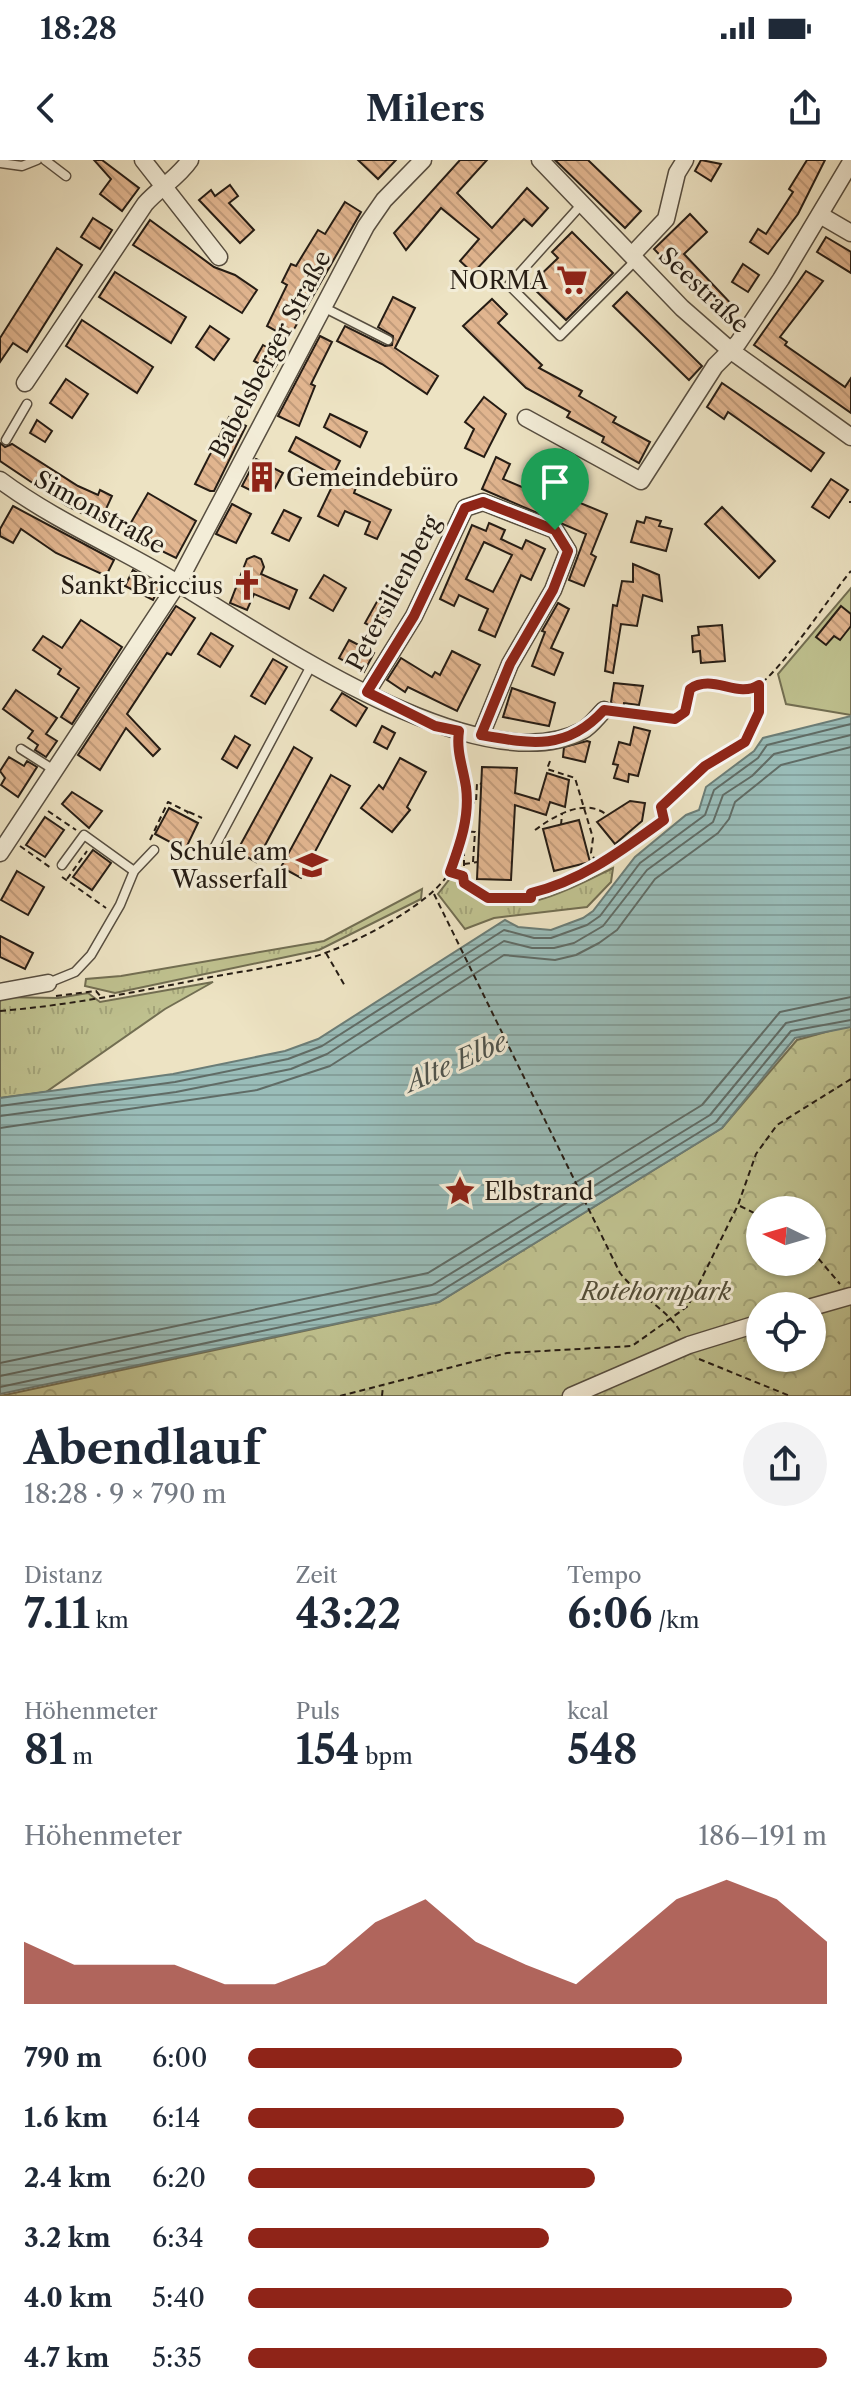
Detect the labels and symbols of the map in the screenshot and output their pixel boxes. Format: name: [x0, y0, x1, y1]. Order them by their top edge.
street label: Seestraße: [653, 241, 755, 339]
street label: Babelsberger Straße: [203, 245, 337, 463]
supermarket icon: NORMA: [555, 263, 589, 297]
place label: NORMA: [449, 266, 549, 295]
pin: [521, 448, 589, 530]
building icon: Gemeindebüro: [245, 460, 279, 494]
place label: Gemeindebüro: [286, 463, 458, 492]
street label: Simonstraße: [29, 464, 171, 560]
street label: Petersilienberg: [340, 510, 446, 676]
church icon: Sankt Briccius: [230, 568, 264, 602]
place label: Sankt Briccius: [61, 571, 223, 600]
place label: Schule am Wasserfall: [169, 837, 288, 894]
school or university icon: Schule am Wasserfall: [295, 848, 329, 882]
water label: Alte Elbe: [396, 1025, 513, 1100]
place icon: Elbstrand: [443, 1174, 477, 1208]
place label: Elbstrand: [484, 1177, 594, 1206]
north arrow: [746, 1196, 826, 1276]
park label: Rotehornpark: [579, 1277, 732, 1306]

